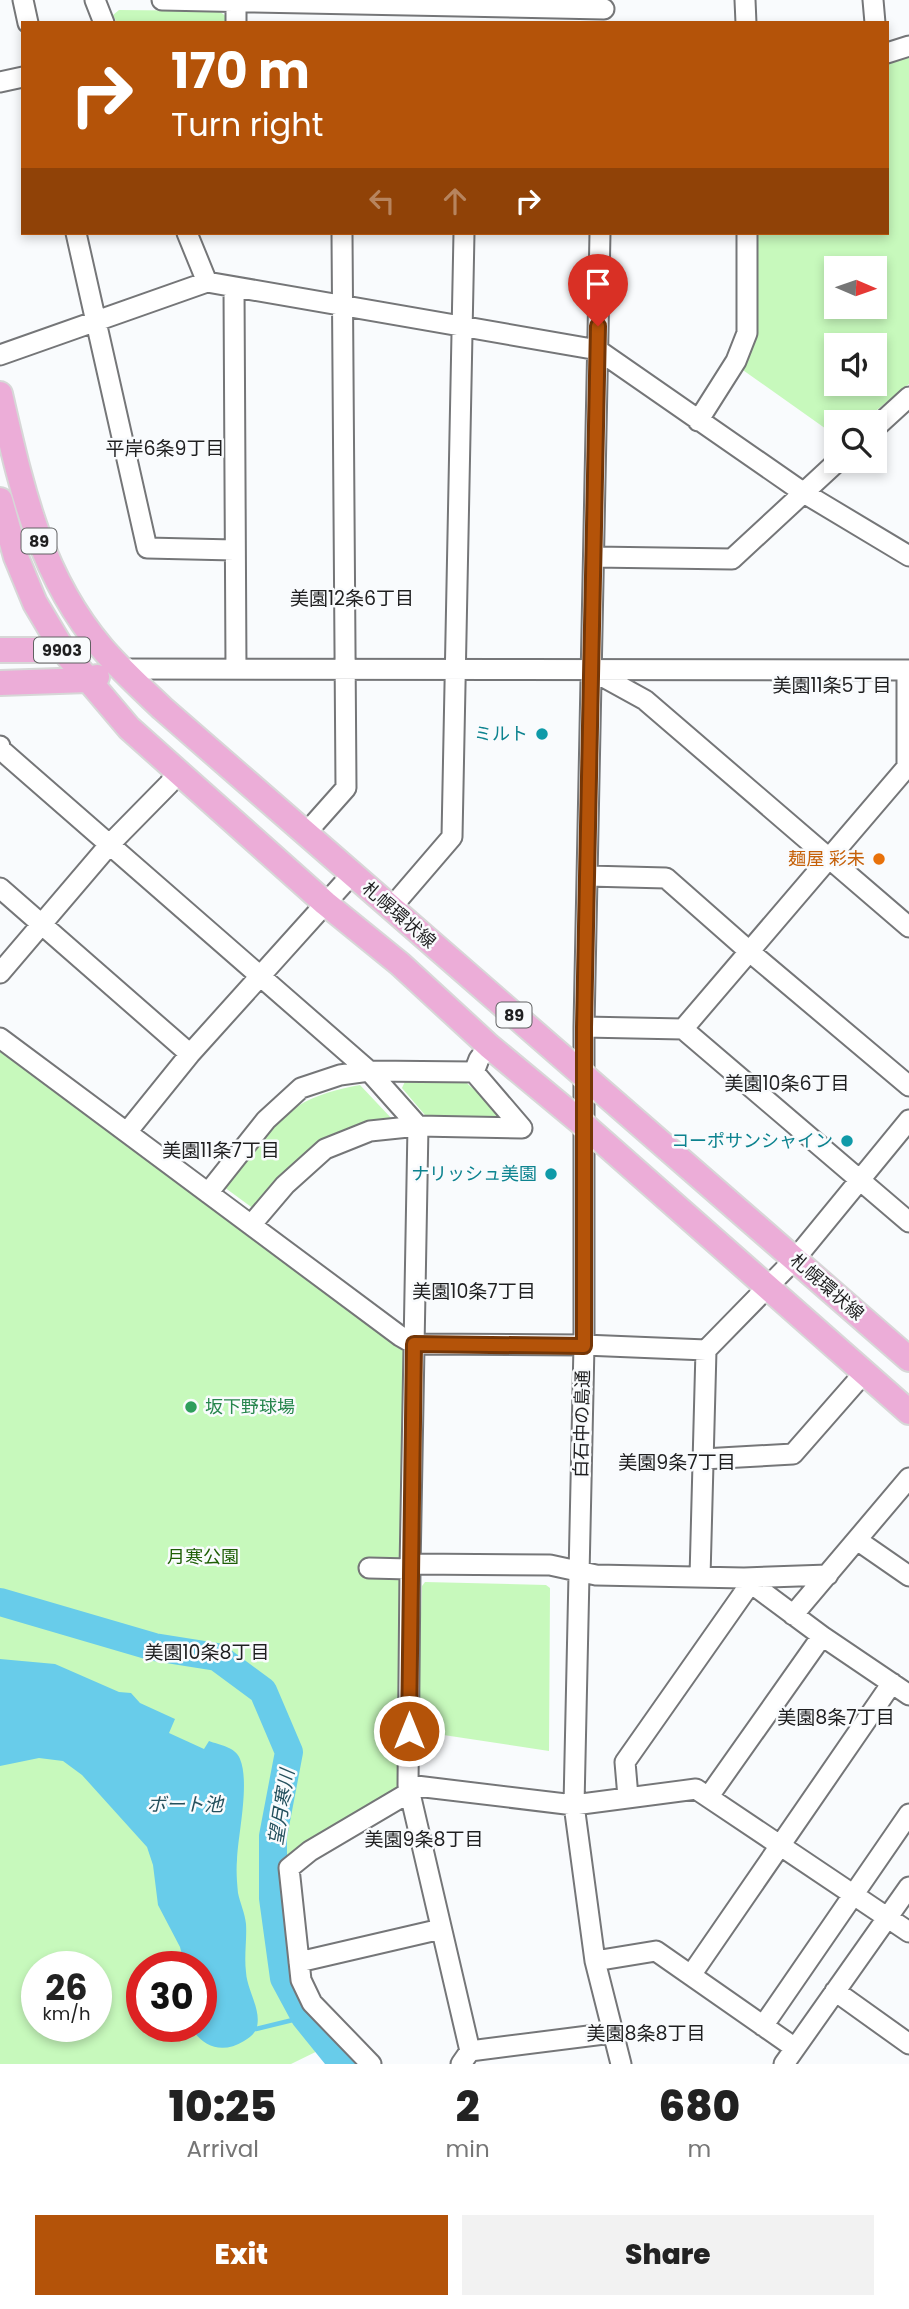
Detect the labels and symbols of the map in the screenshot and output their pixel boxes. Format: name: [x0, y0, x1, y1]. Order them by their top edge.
pin: [568, 254, 628, 326]
north arrow: [824, 256, 887, 318]
district label: 平岸6条9丁目: [105, 435, 225, 462]
road number: 89: [22, 528, 56, 554]
district label: 美園12条6丁目: [290, 585, 414, 612]
road number: 9903: [34, 638, 90, 663]
district label: 美園11条5丁目: [772, 672, 892, 699]
place label: ミルト: [474, 721, 528, 746]
marker: ミルト: [534, 726, 550, 742]
place label: 麺屋 彩未: [788, 846, 865, 871]
marker: 麺屋 彩未: [871, 851, 887, 867]
street label: 札幌環状線: [357, 876, 441, 954]
road number: 89: [496, 1002, 532, 1028]
district label: 美園10条6丁目: [724, 1070, 850, 1097]
place label: コーポサンシャイン: [671, 1128, 833, 1153]
marker: コーポサンシャイン: [839, 1133, 855, 1149]
district label: 美園11条7丁目: [162, 1137, 280, 1164]
place label: ナリッシュ美園: [411, 1161, 537, 1186]
marker: ナリッシュ美園: [543, 1166, 559, 1182]
street label: 札幌環状線: [785, 1248, 869, 1326]
district label: 美園10条7丁目: [412, 1278, 536, 1305]
street label: 白石中の島通: [568, 1370, 595, 1478]
place label: 坂下野球場: [205, 1394, 295, 1419]
marker: 坂下野球場: [183, 1399, 199, 1415]
district label: 美園9条7丁目: [618, 1449, 736, 1476]
park label: 月寒公園: [167, 1544, 239, 1569]
district label: 美園10条8丁目: [144, 1639, 270, 1666]
position arrow: [372, 1694, 446, 1768]
district label: 美園8条7丁目: [777, 1704, 895, 1731]
water label: 望月寒川: [262, 1765, 301, 1847]
water label: ボート池: [147, 1791, 225, 1818]
district label: 美園9条8丁目: [365, 1826, 483, 1853]
speed limit sign: 30: [126, 1951, 217, 2042]
district label: 美園8条8丁目: [587, 2020, 705, 2047]

